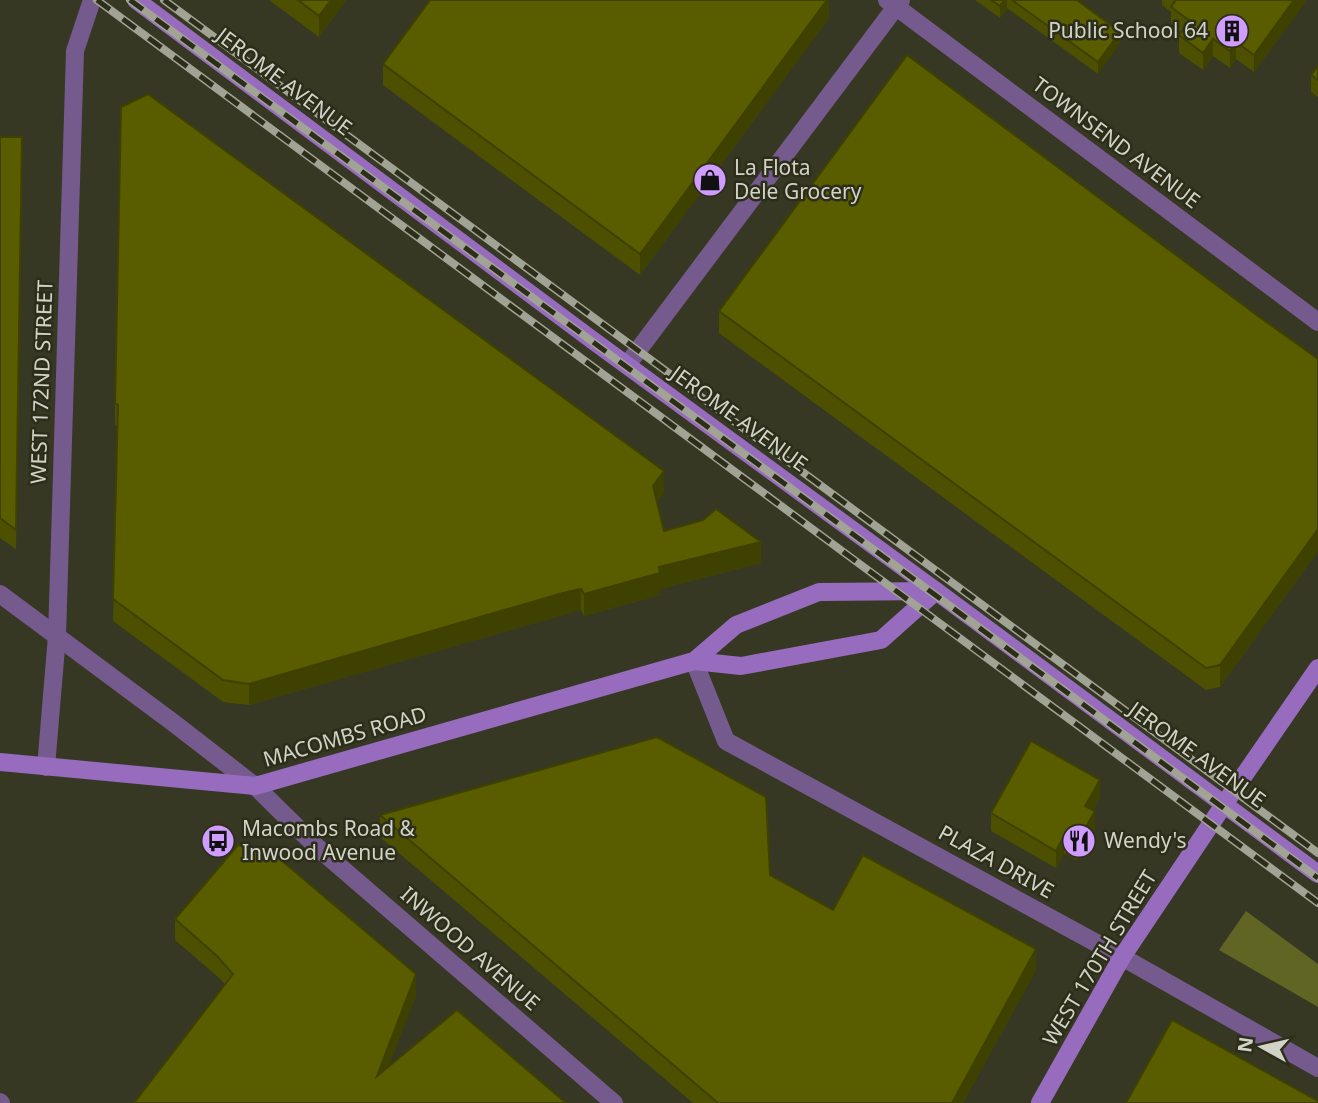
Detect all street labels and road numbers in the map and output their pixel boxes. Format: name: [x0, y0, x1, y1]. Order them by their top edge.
street label: JEROME AVENUE: [210, 20, 358, 141]
street label: TOWNSEND AVENUE: [1027, 70, 1206, 214]
street label: WEST 172ND STREET: [23, 279, 59, 484]
street label: JEROME AVENUE: [664, 358, 814, 477]
street label: JEROME AVENUE: [1122, 694, 1272, 813]
street label: MACOMBS ROAD: [260, 699, 430, 773]
street label: PLAZA DRIVE: [934, 818, 1059, 904]
street label: WEST 170TH STREET: [1036, 864, 1163, 1050]
street label: INWOOD AVENUE: [395, 880, 546, 1016]

